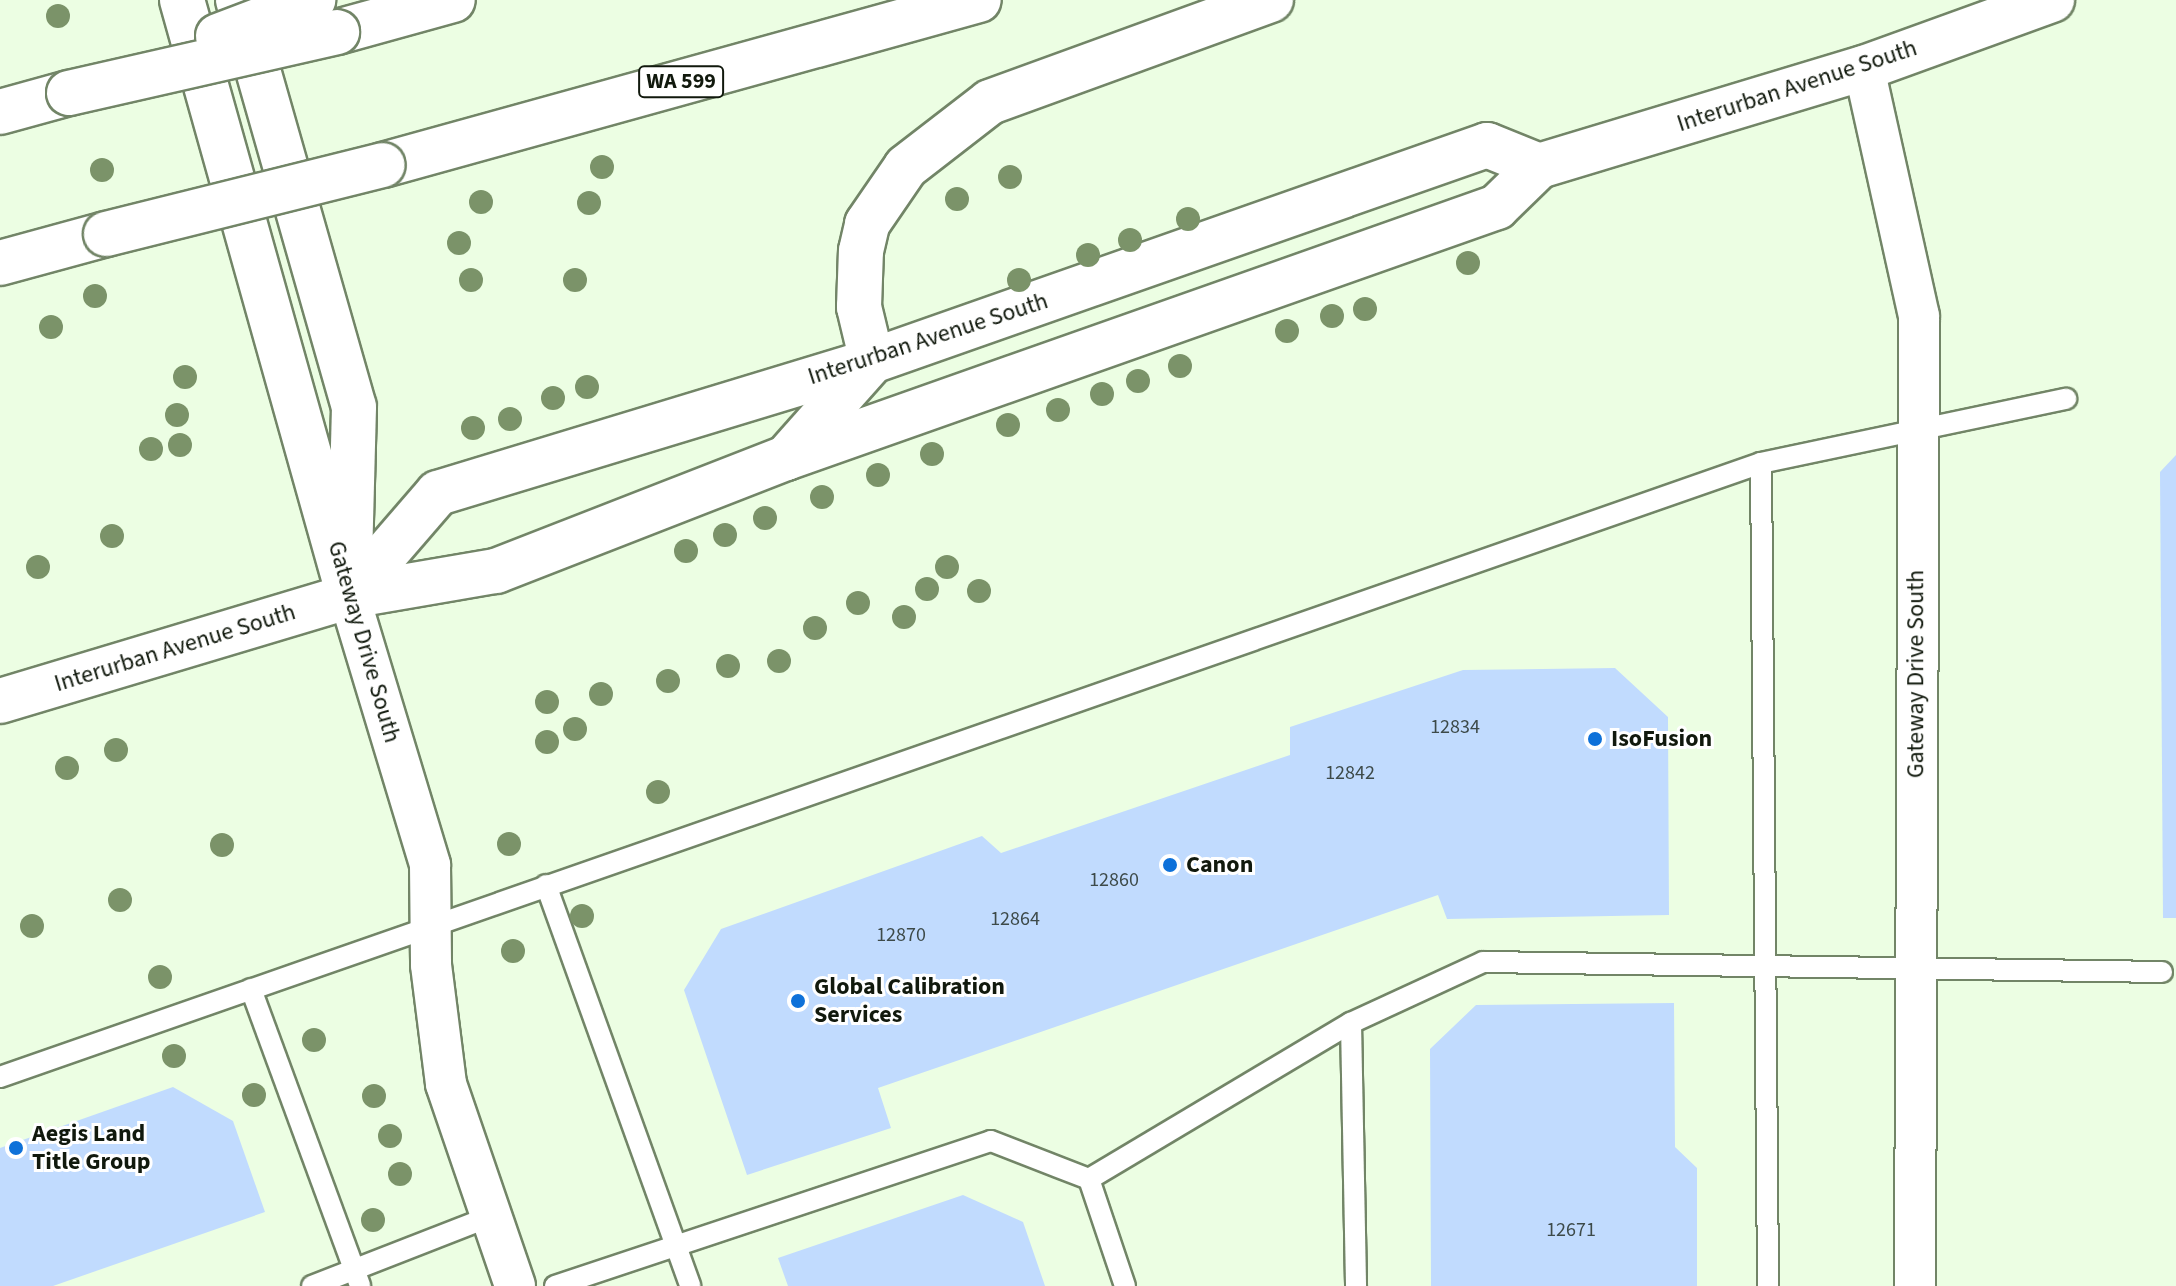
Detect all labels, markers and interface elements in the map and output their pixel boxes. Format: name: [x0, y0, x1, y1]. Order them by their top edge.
street label: Interurban Avenue South: [1673, 34, 1921, 138]
road number: WA 599: [637, 64, 725, 100]
street label: Interurban Avenue South: [804, 287, 1052, 391]
street label: Gateway Drive South: [321, 538, 407, 746]
street label: Gateway Drive South: [1902, 570, 1930, 778]
street label: Interurban Avenue South: [51, 598, 299, 698]
house number: 12834: [1430, 715, 1480, 739]
place label: IsoFusion: [1611, 725, 1712, 753]
marker: IsoFusion: [1586, 730, 1604, 748]
house number: 12842: [1325, 761, 1375, 785]
place label: Canon: [1186, 851, 1253, 879]
marker: Canon: [1161, 856, 1179, 874]
house number: 12860: [1089, 868, 1139, 892]
house number: 12864: [990, 907, 1040, 931]
house number: 12870: [876, 923, 926, 947]
place label: Global Calibration Services: [814, 973, 1005, 1029]
marker: Global Calibration Services: [789, 992, 807, 1010]
place label: Aegis Land Title Group: [32, 1120, 151, 1176]
marker: Aegis Land Title Group: [7, 1139, 25, 1157]
house number: 12671: [1546, 1218, 1596, 1242]

